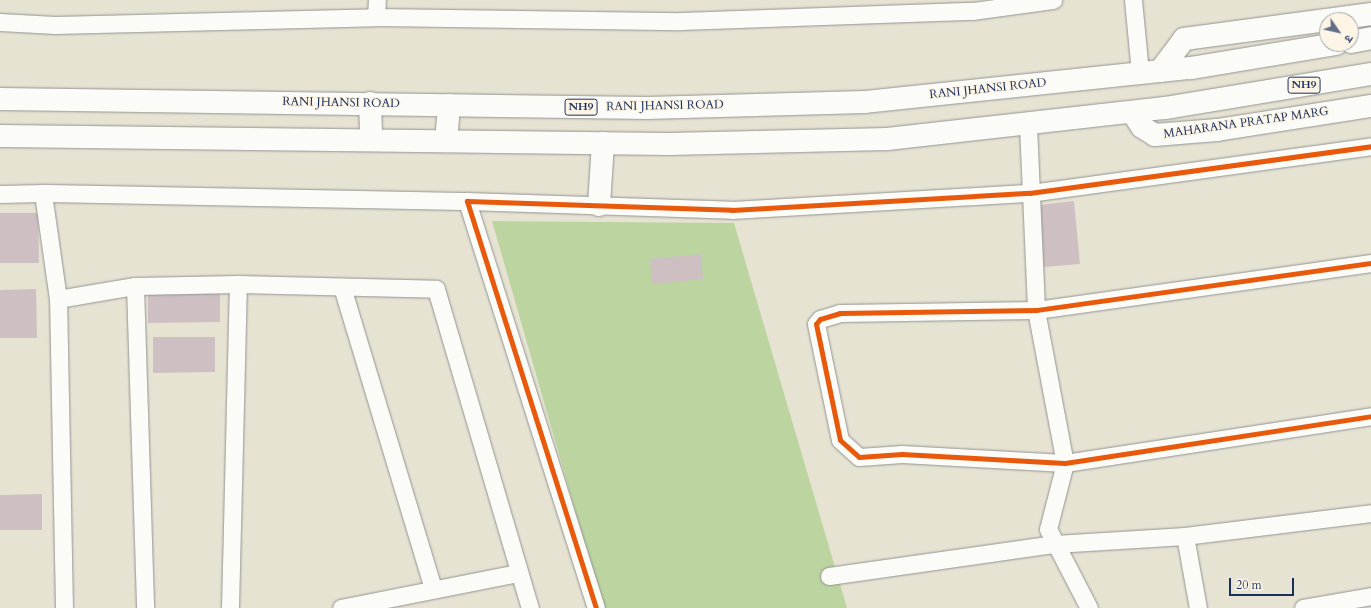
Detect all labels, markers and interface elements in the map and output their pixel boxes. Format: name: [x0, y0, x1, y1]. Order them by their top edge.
north arrow: [1319, 12, 1359, 52]
text: उ: [1341, 32, 1356, 45]
street label: RANI JHANSI ROAD: [929, 76, 1047, 102]
road number: NH9: [1287, 76, 1321, 94]
street label: RANI JHANSI ROAD: [282, 95, 400, 111]
road number: NH9: [564, 98, 598, 116]
street label: RANI JHANSI ROAD: [606, 98, 724, 114]
street label: MAHARANA PRATAP MARG: [1163, 104, 1329, 142]
scale bar: [1231, 570, 1296, 596]
text: 20 m: [1236, 577, 1262, 593]

